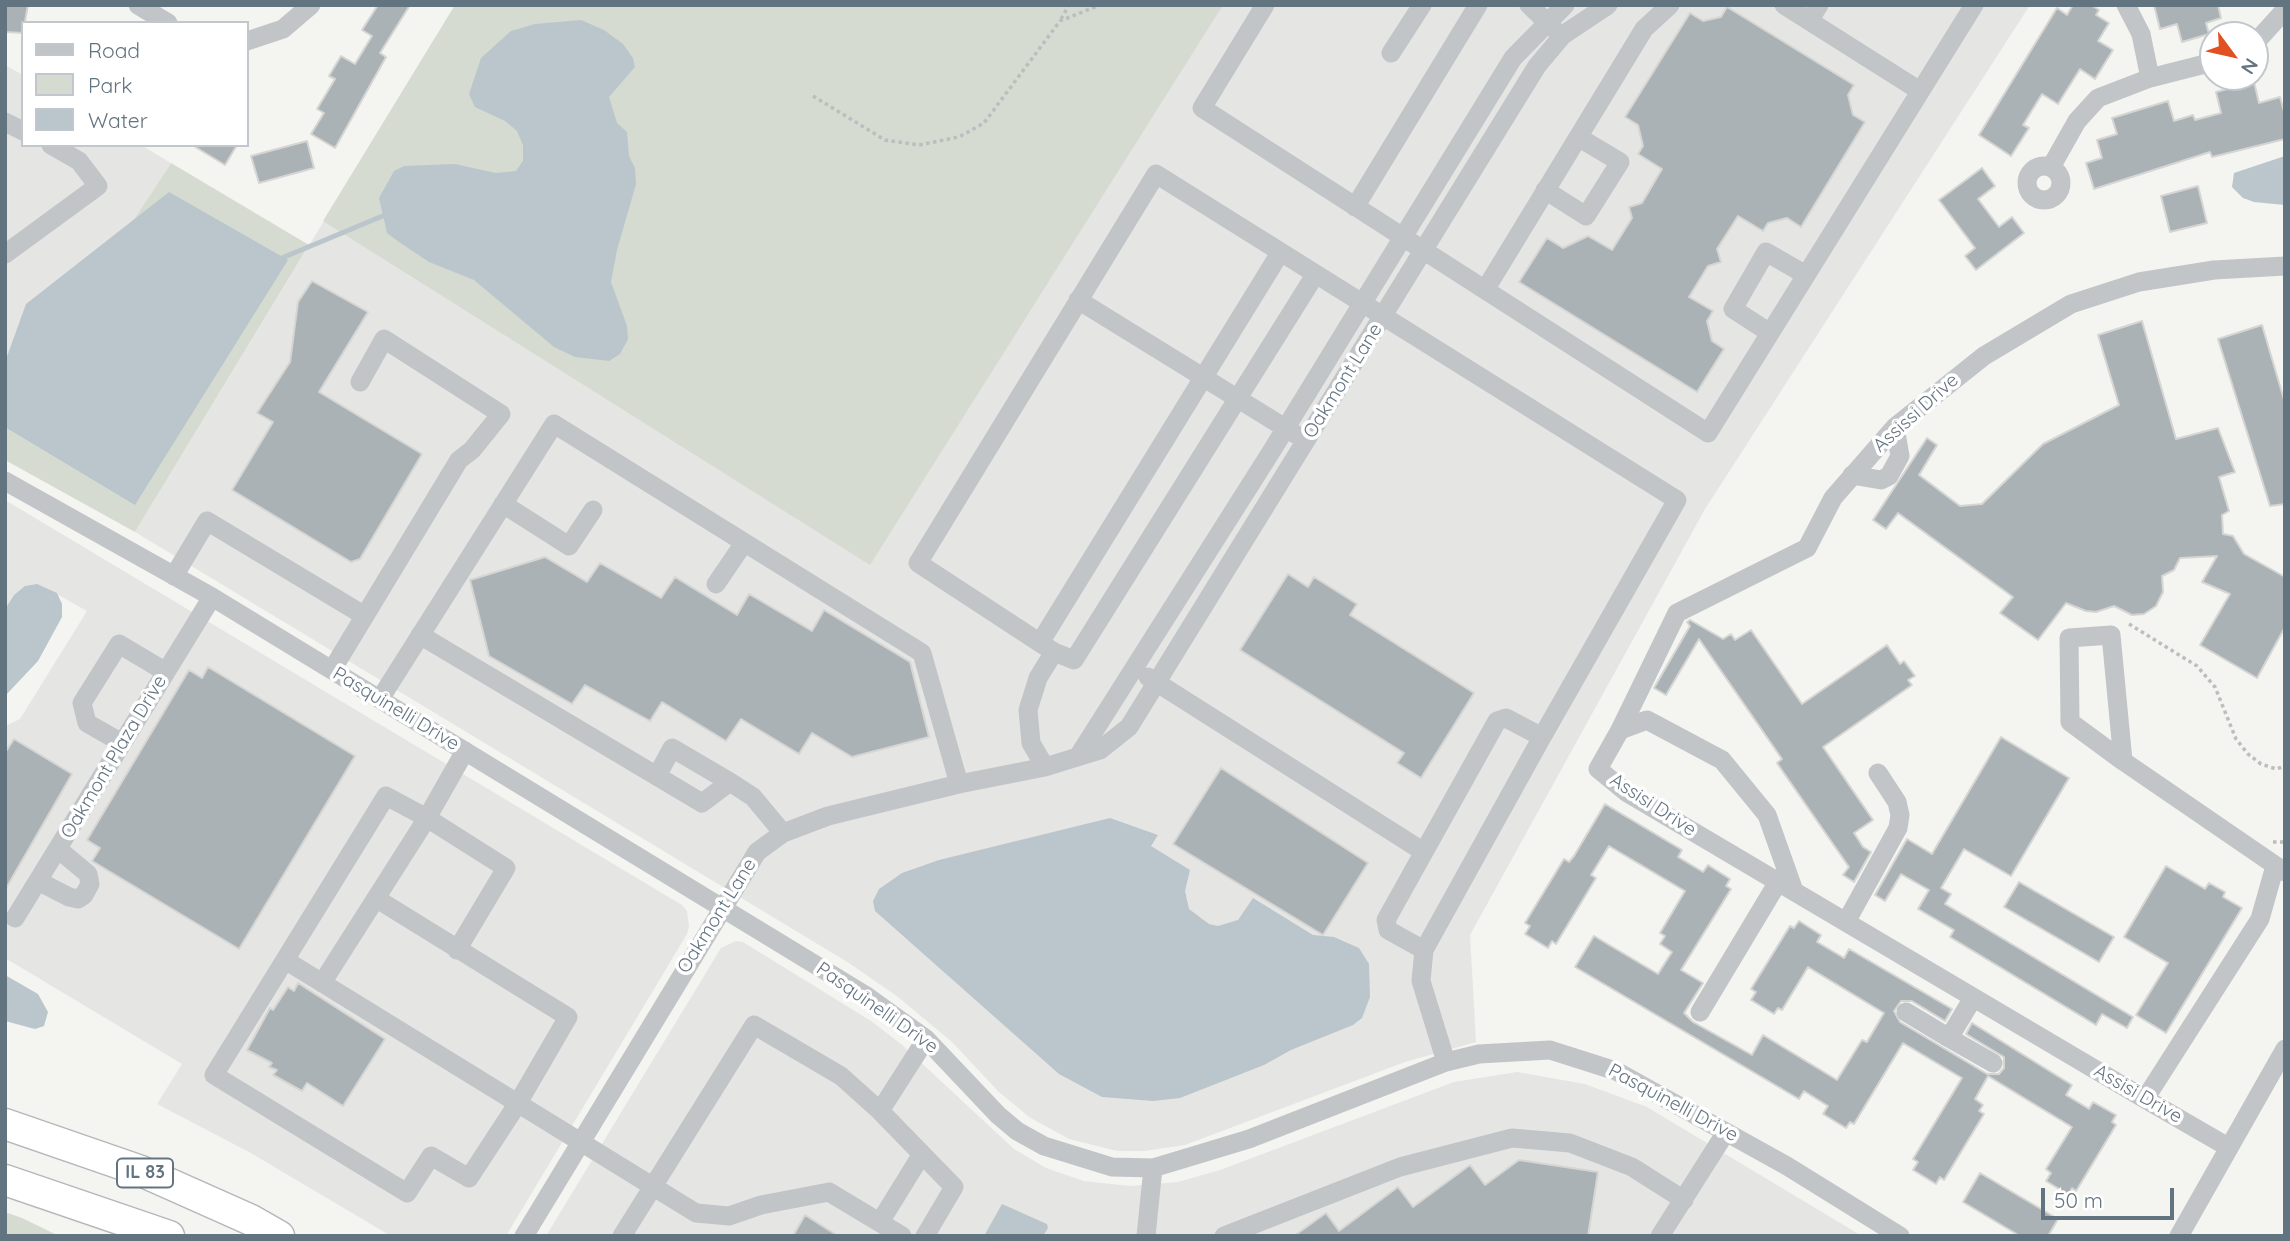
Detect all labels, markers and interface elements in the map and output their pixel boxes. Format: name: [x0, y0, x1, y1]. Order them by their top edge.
legend: [21, 21, 248, 147]
north arrow: [2199, 21, 2269, 91]
text: Road: [88, 37, 140, 63]
text: N: [2236, 54, 2264, 79]
text: Park: [88, 72, 132, 98]
text: Water: [88, 107, 148, 133]
street label: Oakmont Lane: [1299, 319, 1387, 443]
street label: Assissi Drive: [1869, 369, 1963, 457]
street label: Pasquinelli Drive: [329, 662, 463, 756]
street label: Oakmont Plaza Drive: [56, 671, 172, 843]
street label: Assisi Drive: [1606, 769, 1700, 841]
street label: Oakmont Lane: [673, 854, 761, 978]
street label: Pasquinelli Drive: [812, 958, 942, 1058]
street label: Pasquinelli Drive: [1604, 1059, 1742, 1147]
street label: Assisi Drive: [2090, 1060, 2186, 1128]
road number: IL 83: [117, 1158, 173, 1188]
scale bar: [2045, 1174, 2178, 1218]
text: 50 m: [2054, 1187, 2103, 1213]

